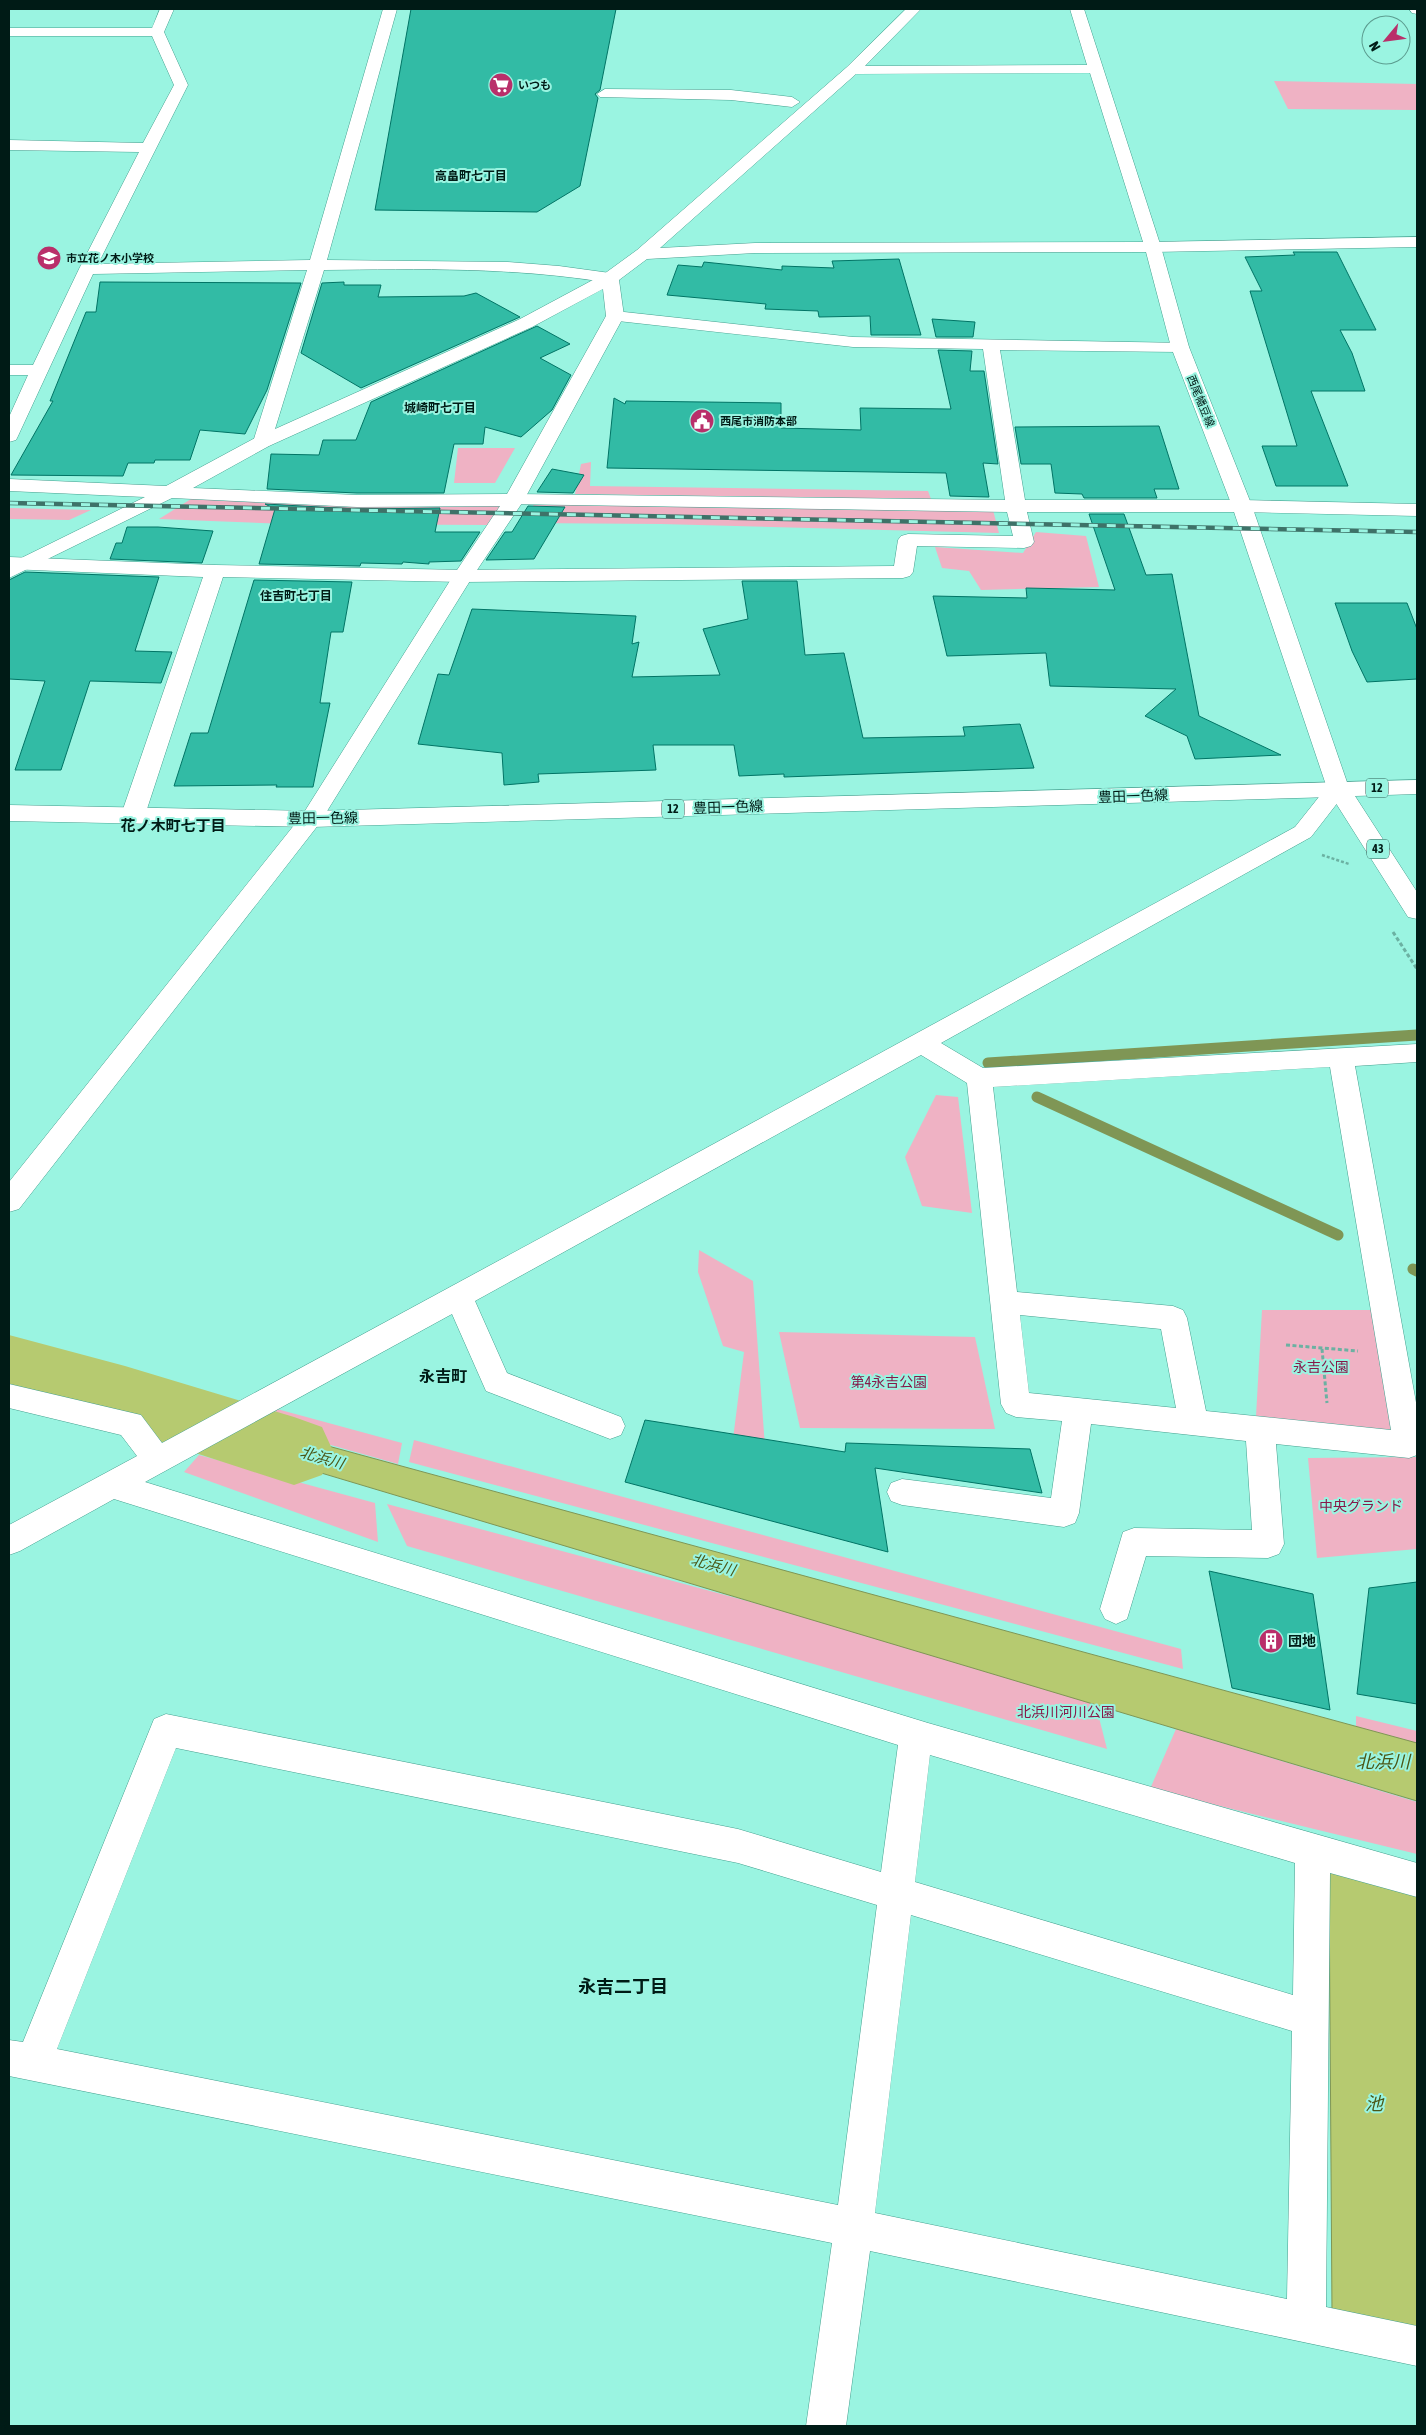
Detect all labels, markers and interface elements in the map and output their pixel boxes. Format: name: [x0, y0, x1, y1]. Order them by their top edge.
north arrow: [1361, 15, 1411, 65]
text: N: [1366, 39, 1384, 54]
supermarket icon: いつも: [488, 72, 514, 98]
place label: いつも: [518, 79, 551, 91]
district label: 高畠町七丁目: [435, 169, 507, 183]
school or university icon: 市立花ノ木小学校: [36, 245, 62, 271]
place label: 市立花ノ木小学校: [66, 252, 154, 264]
street label: 西尾幡豆線: [1185, 373, 1217, 429]
district label: 城崎町七丁目: [404, 401, 476, 415]
public building icon: 西尾市消防本部: [689, 408, 715, 434]
place label: 西尾市消防本部: [720, 415, 797, 427]
district label: 住吉町七丁目: [260, 589, 332, 603]
road number: 12: [1366, 778, 1388, 798]
street label: 豊田一色線: [1098, 787, 1168, 805]
street label: 豊田一色線: [693, 798, 763, 816]
road number: 12: [662, 800, 684, 819]
street label: 豊田一色線: [288, 809, 358, 827]
district label: 花ノ木町七丁目: [120, 817, 226, 834]
road number: 43: [1367, 840, 1389, 859]
park label: 永吉公園: [1293, 1359, 1349, 1375]
district label: 永吉町: [419, 1367, 467, 1385]
park label: 第4永吉公園: [851, 1374, 927, 1390]
water label: 北浜川: [298, 1443, 348, 1472]
park label: 中央グランド: [1319, 1498, 1403, 1514]
water label: 北浜川: [689, 1550, 739, 1579]
building icon: 団地: [1258, 1628, 1284, 1654]
place label: 団地: [1288, 1633, 1316, 1649]
park label: 北浜川河川公園: [1017, 1704, 1115, 1720]
water label: 北浜川: [1356, 1751, 1412, 1772]
district label: 永吉二丁目: [578, 1976, 668, 1997]
water label: 池: [1365, 2093, 1385, 2114]

